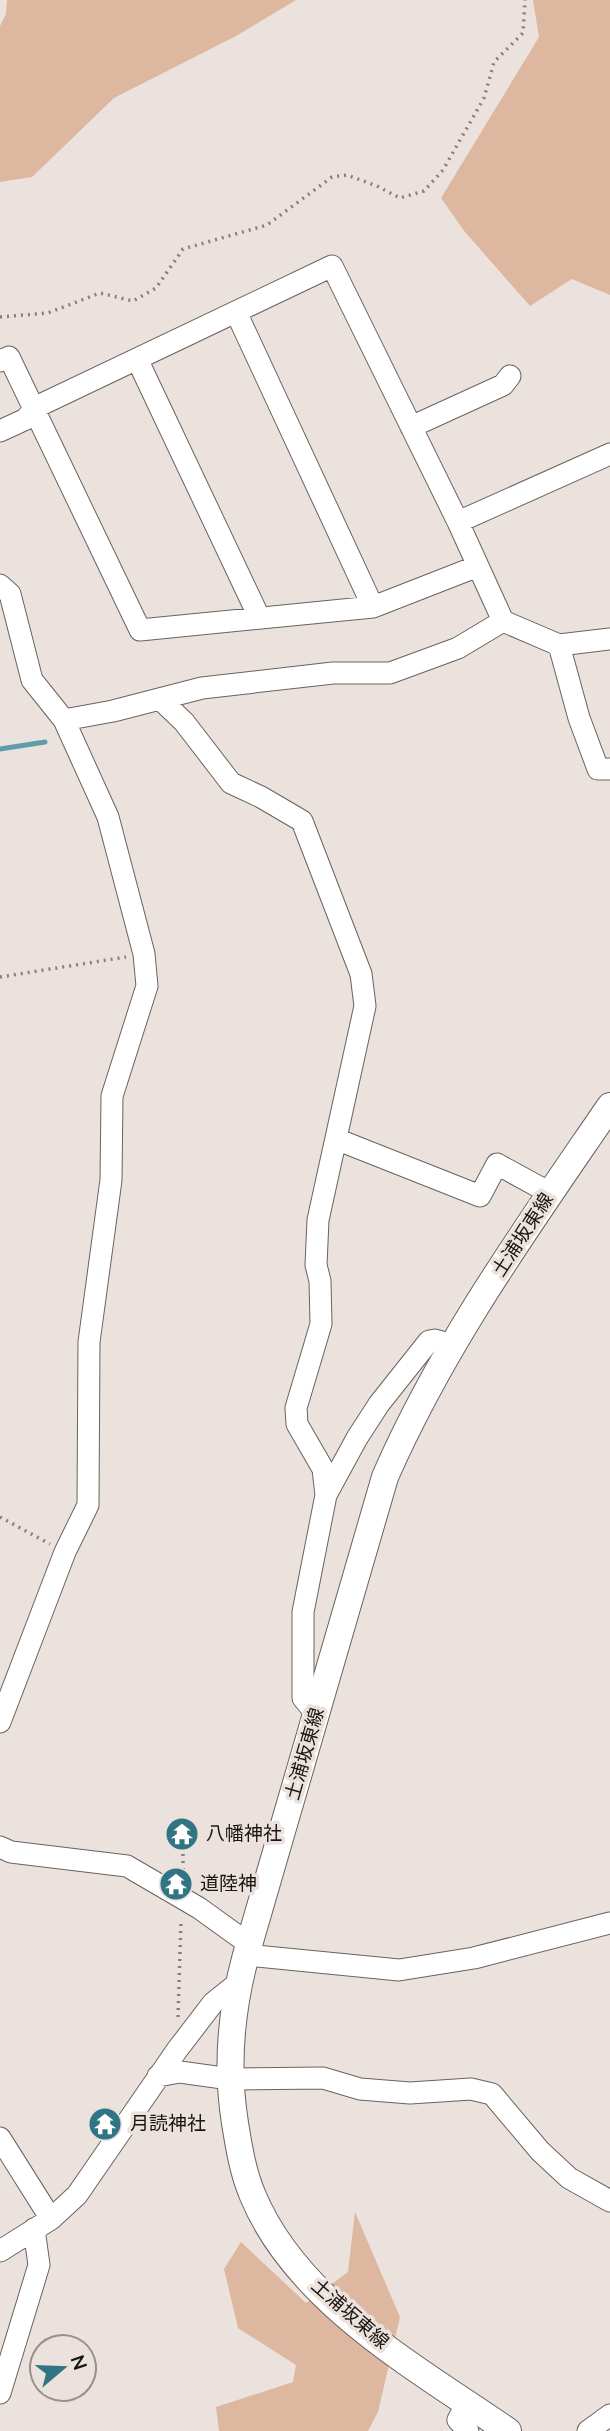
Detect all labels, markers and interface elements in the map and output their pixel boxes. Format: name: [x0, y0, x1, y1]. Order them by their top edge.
street label: 土浦坂東線: [486, 1188, 560, 1282]
street label: 土浦坂東線: [279, 1705, 331, 1803]
temple icon: 八幡神社: [163, 1815, 201, 1853]
place label: 八幡神社: [206, 1821, 282, 1847]
temple icon: 道陸神: [157, 1865, 195, 1903]
place label: 道陸神: [200, 1871, 257, 1897]
temple icon: 月読神社: [86, 2105, 124, 2143]
place label: 月読神社: [130, 2111, 206, 2137]
street label: 土浦坂東線: [306, 2273, 394, 2355]
north arrow: [28, 2333, 98, 2403]
text: N: [64, 2352, 93, 2374]

